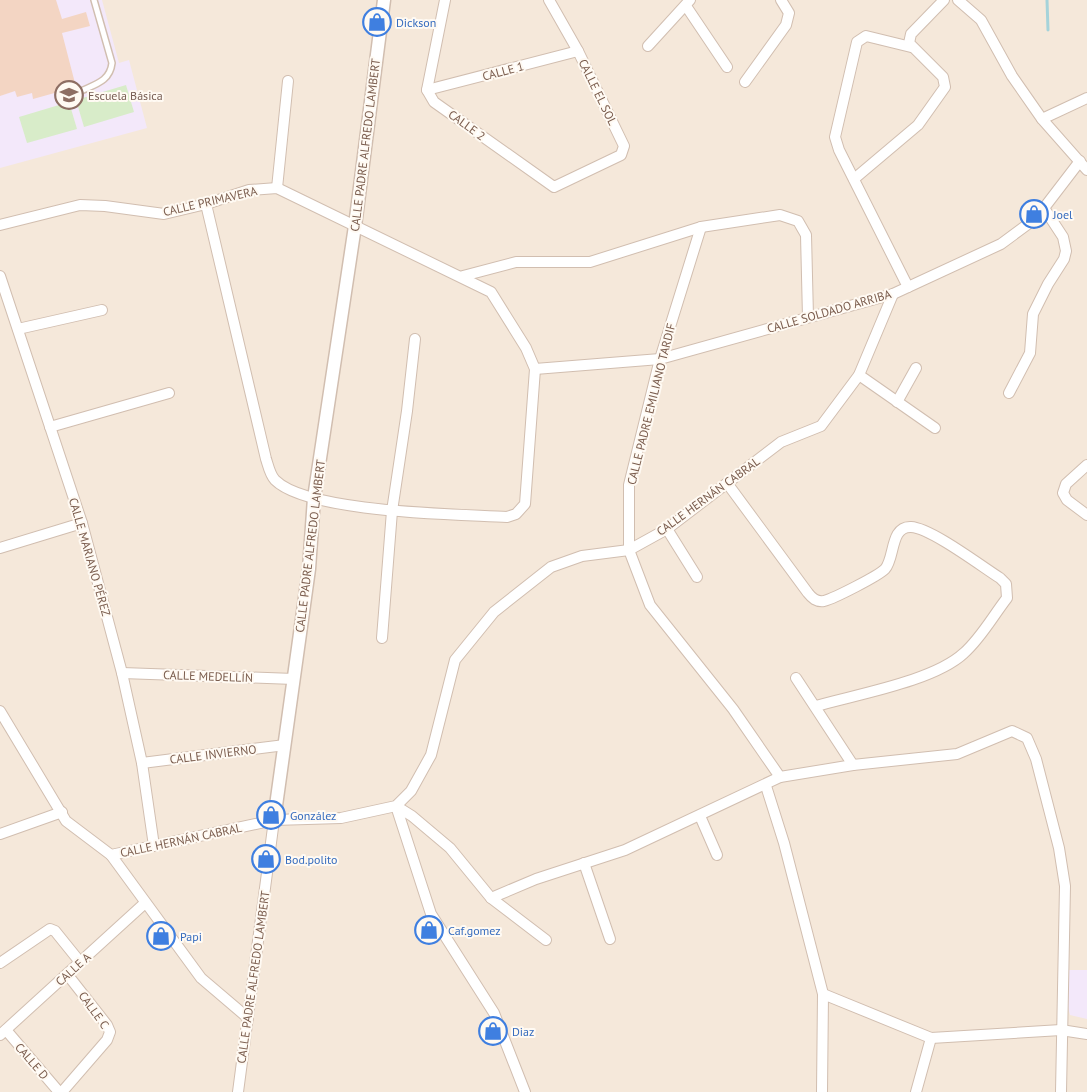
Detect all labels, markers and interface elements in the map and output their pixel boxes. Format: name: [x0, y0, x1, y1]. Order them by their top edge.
shop icon: Dickson: [362, 7, 392, 37]
place label: Dickson: [396, 15, 436, 30]
street label: CALLE EL SOL: [576, 56, 620, 128]
street label: CALLE PADRE ALFREDO LAMBERT: [347, 57, 383, 232]
street label: CALLE 1: [481, 58, 525, 84]
school or university icon: Escuela Básica: [54, 80, 84, 110]
place label: Escuela Básica: [88, 88, 163, 103]
street label: CALLE 2: [446, 107, 488, 143]
street label: CALLE PRIMAVERA: [162, 183, 258, 219]
shop icon: Joel: [1019, 199, 1049, 229]
place label: Joel: [1052, 207, 1073, 222]
street label: CALLE SOLDADO ARRIBA: [765, 286, 893, 336]
street label: CALLE PADRE EMILIANO TARDIF: [624, 322, 678, 486]
street label: CALLE HERNÁN CABRAL: [653, 453, 763, 539]
street label: CALLE PADRE ALFREDO LAMBERT: [292, 458, 328, 633]
street label: CALLE MARIANO PÉREZ: [66, 496, 114, 618]
street label: CALLE MEDELLÍN: [163, 667, 253, 685]
street label: CALLE INVIERNO: [169, 741, 257, 767]
shop icon: González: [256, 800, 286, 830]
place label: González: [290, 808, 337, 823]
street label: CALLE HERNÁN CABRAL: [119, 820, 243, 860]
shop icon: Bod.polito: [251, 844, 281, 874]
place label: Bod.polito: [285, 852, 337, 867]
street label: CALLE PADRE ALFREDO LAMBERT: [233, 889, 273, 1064]
shop icon: Caf.gomez: [414, 915, 444, 945]
shop icon: Papi: [146, 921, 176, 951]
place label: Caf.gomez: [448, 923, 501, 938]
place label: Papi: [180, 929, 202, 944]
street label: CALLE A: [52, 949, 94, 989]
street label: CALLE C: [75, 988, 113, 1032]
shop icon: Diaz: [478, 1016, 508, 1046]
place label: Diaz: [512, 1024, 534, 1039]
street label: CALLE D: [12, 1040, 52, 1082]

